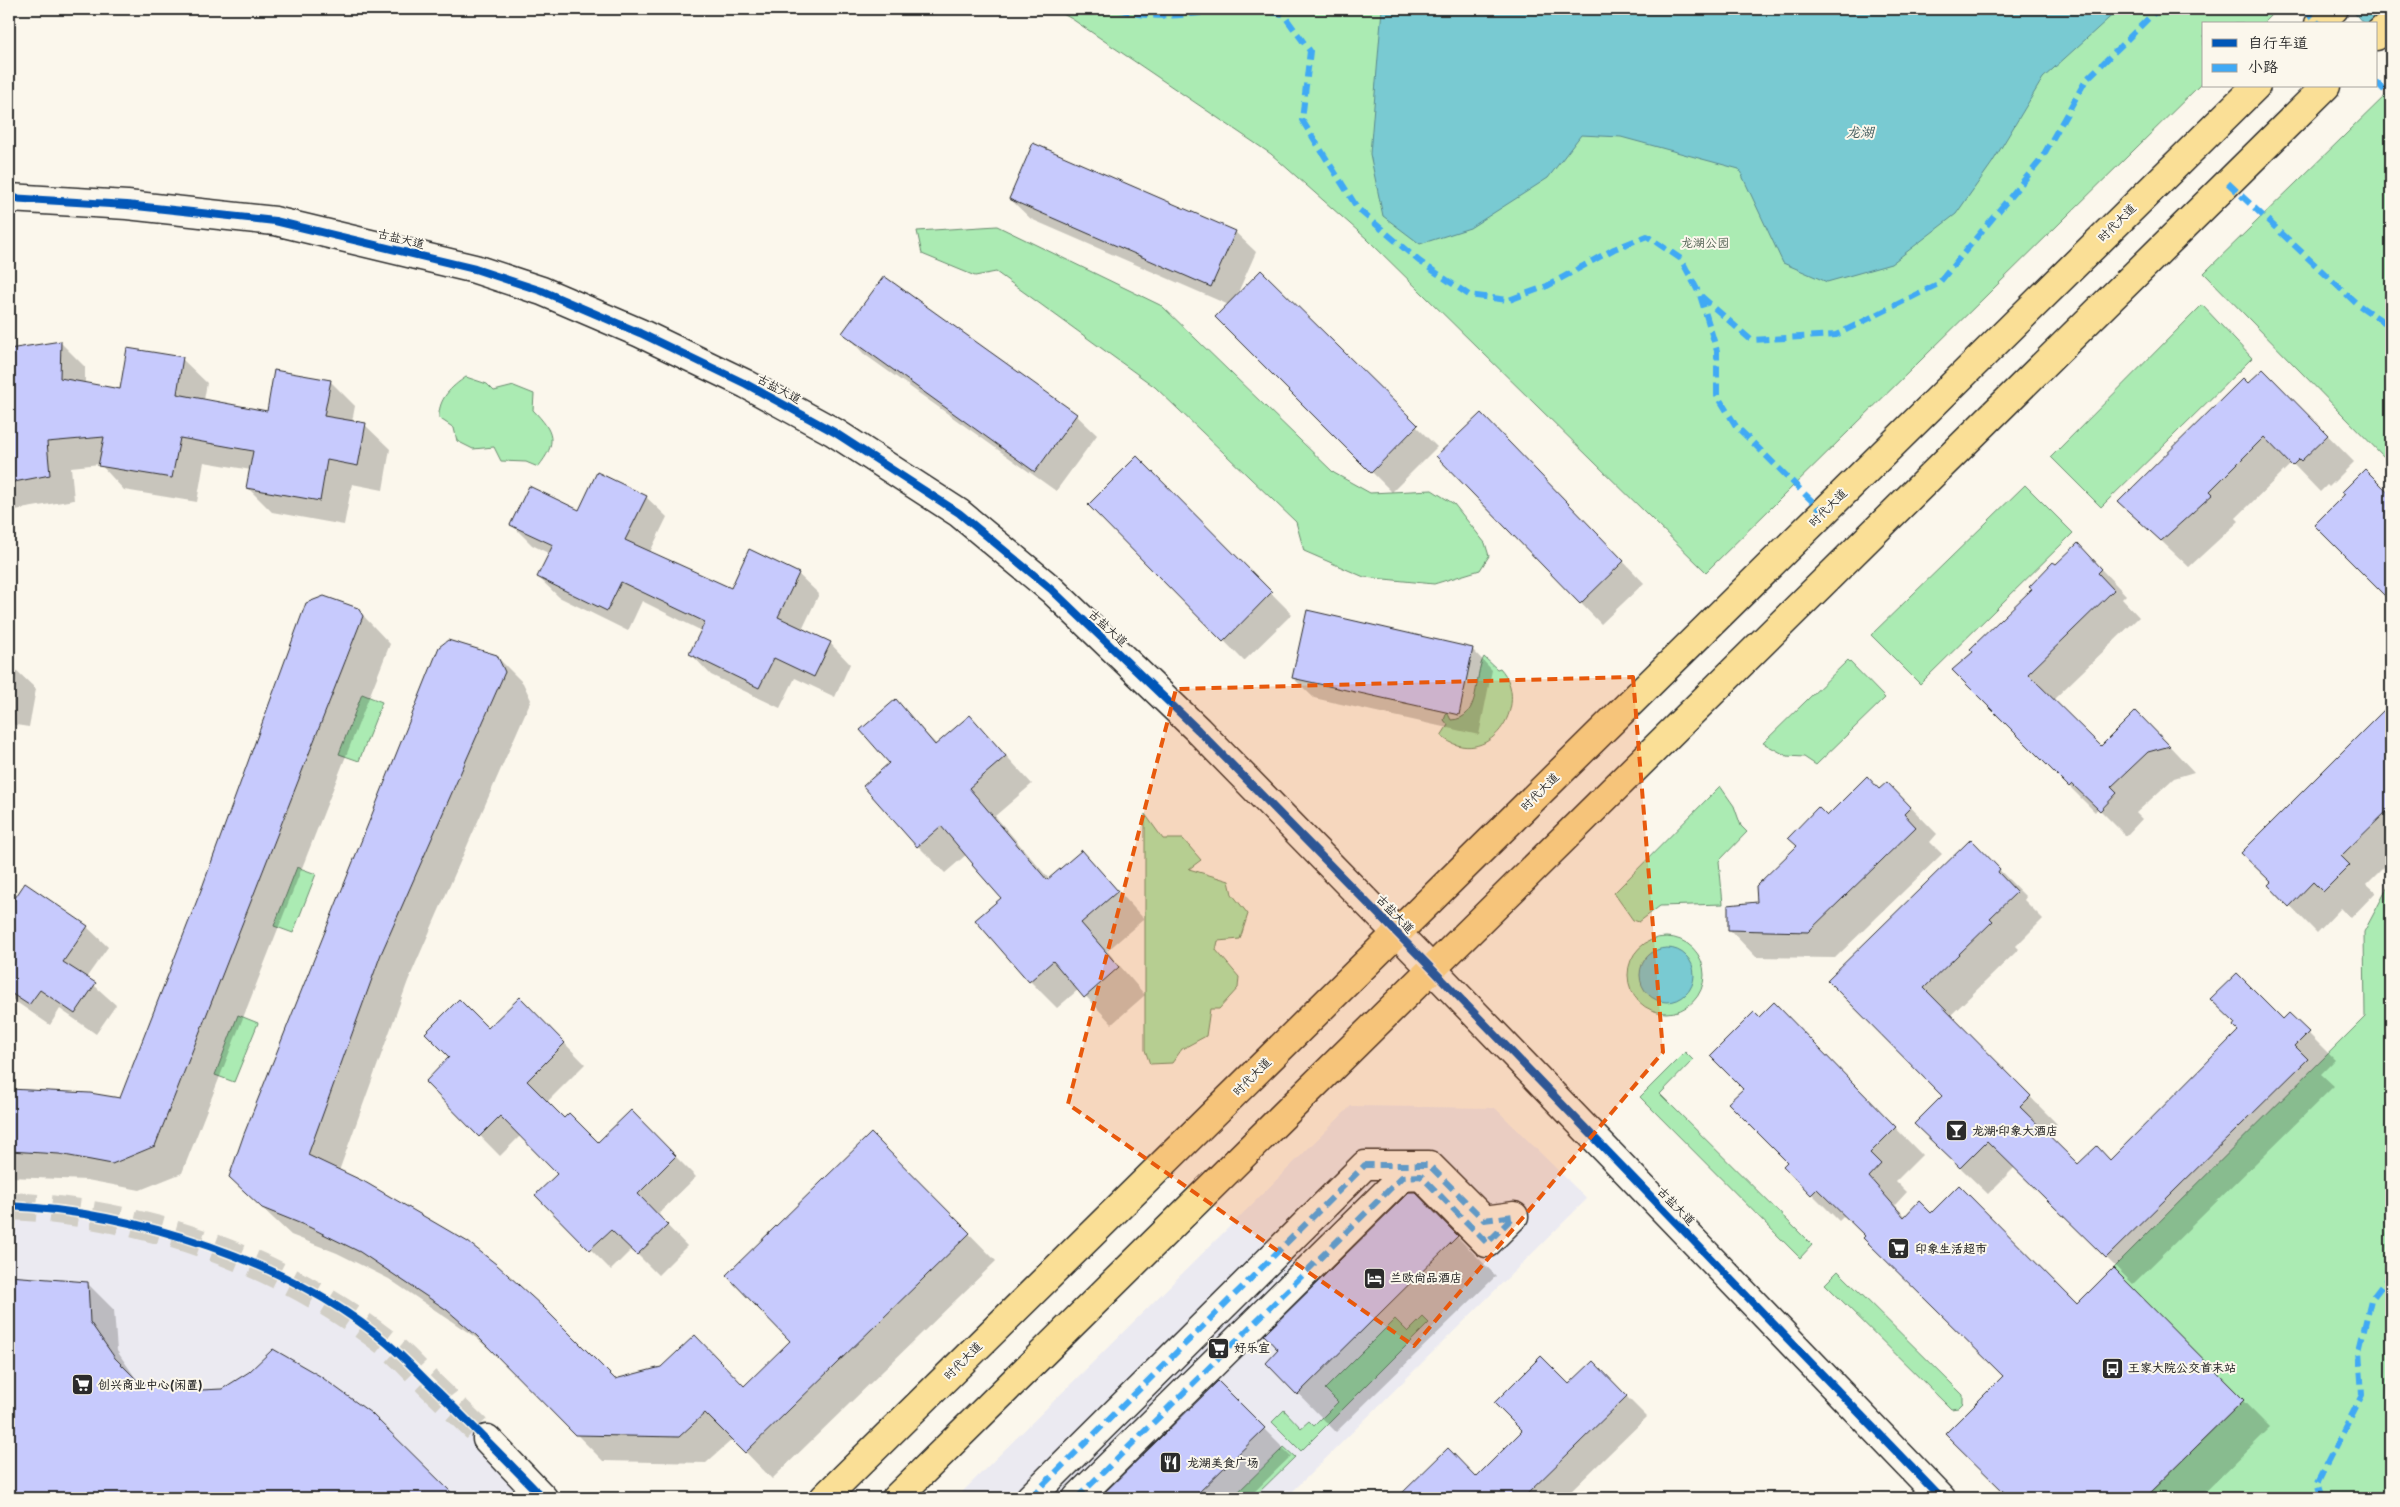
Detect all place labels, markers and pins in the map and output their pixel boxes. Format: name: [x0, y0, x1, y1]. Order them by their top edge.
bar icon: 龙湖·印象大酒店: [1944, 1119, 1968, 1143]
place label: 龙湖·印象大酒店: [1972, 1124, 2058, 1139]
supermarket icon: 印象生活超市: [1887, 1237, 1911, 1261]
place label: 印象生活超市: [1915, 1242, 1987, 1257]
hotel icon: 兰欧尚品酒店: [1362, 1266, 1386, 1290]
place label: 兰欧尚品酒店: [1390, 1271, 1462, 1286]
supermarket icon: 好乐宜: [1206, 1336, 1230, 1360]
place label: 好乐宜: [1234, 1341, 1270, 1356]
bus stop icon: 王家大院公交首末站: [2100, 1356, 2124, 1380]
place label: 王家大院公交首末站: [2128, 1361, 2236, 1376]
supermarket icon: 创兴商业中心(闲置): [70, 1373, 94, 1397]
place label: 创兴商业中心(闲置): [98, 1378, 202, 1393]
restaurant icon: 龙湖美食广场: [1159, 1451, 1183, 1475]
place label: 龙湖美食广场: [1187, 1456, 1259, 1471]

